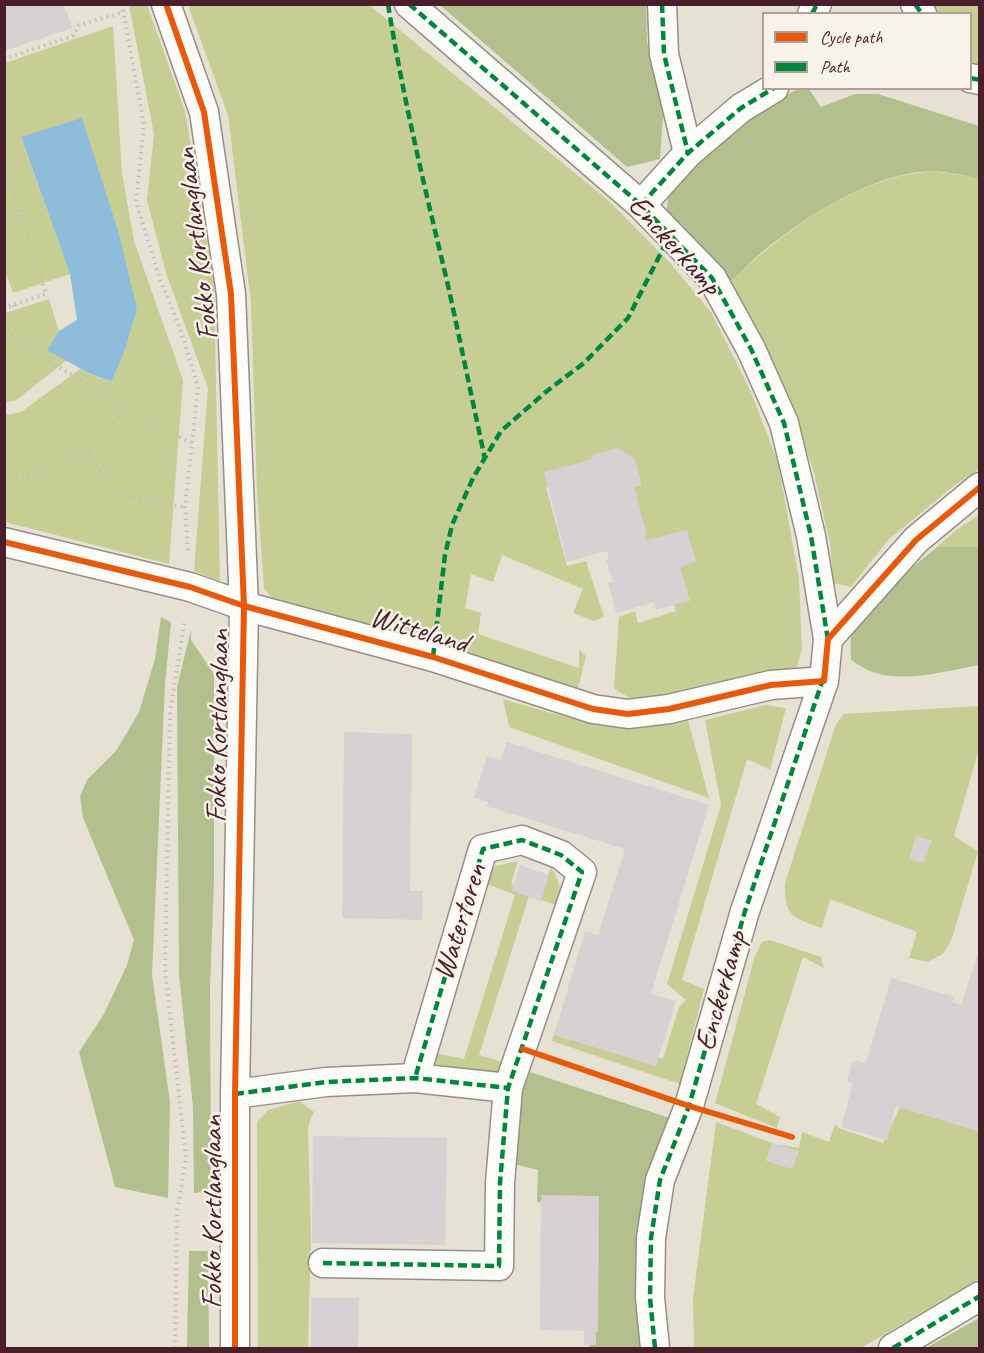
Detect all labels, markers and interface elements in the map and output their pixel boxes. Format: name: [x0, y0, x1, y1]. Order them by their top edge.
legend: [762, 12, 972, 90]
text: Cycle path: [820, 26, 882, 48]
text: Path: [820, 56, 850, 78]
street label: Fokko Kortlanglaan: [168, 146, 228, 342]
street label: Enckerkamp: [620, 188, 728, 304]
street label: Witteland: [366, 600, 472, 662]
street label: Fokko Kortlanglaan: [199, 629, 239, 823]
street label: Watertoren: [426, 859, 496, 985]
street label: Enckerkamp: [688, 927, 756, 1055]
street label: Fokko Kortlanglaan: [195, 1115, 231, 1309]

